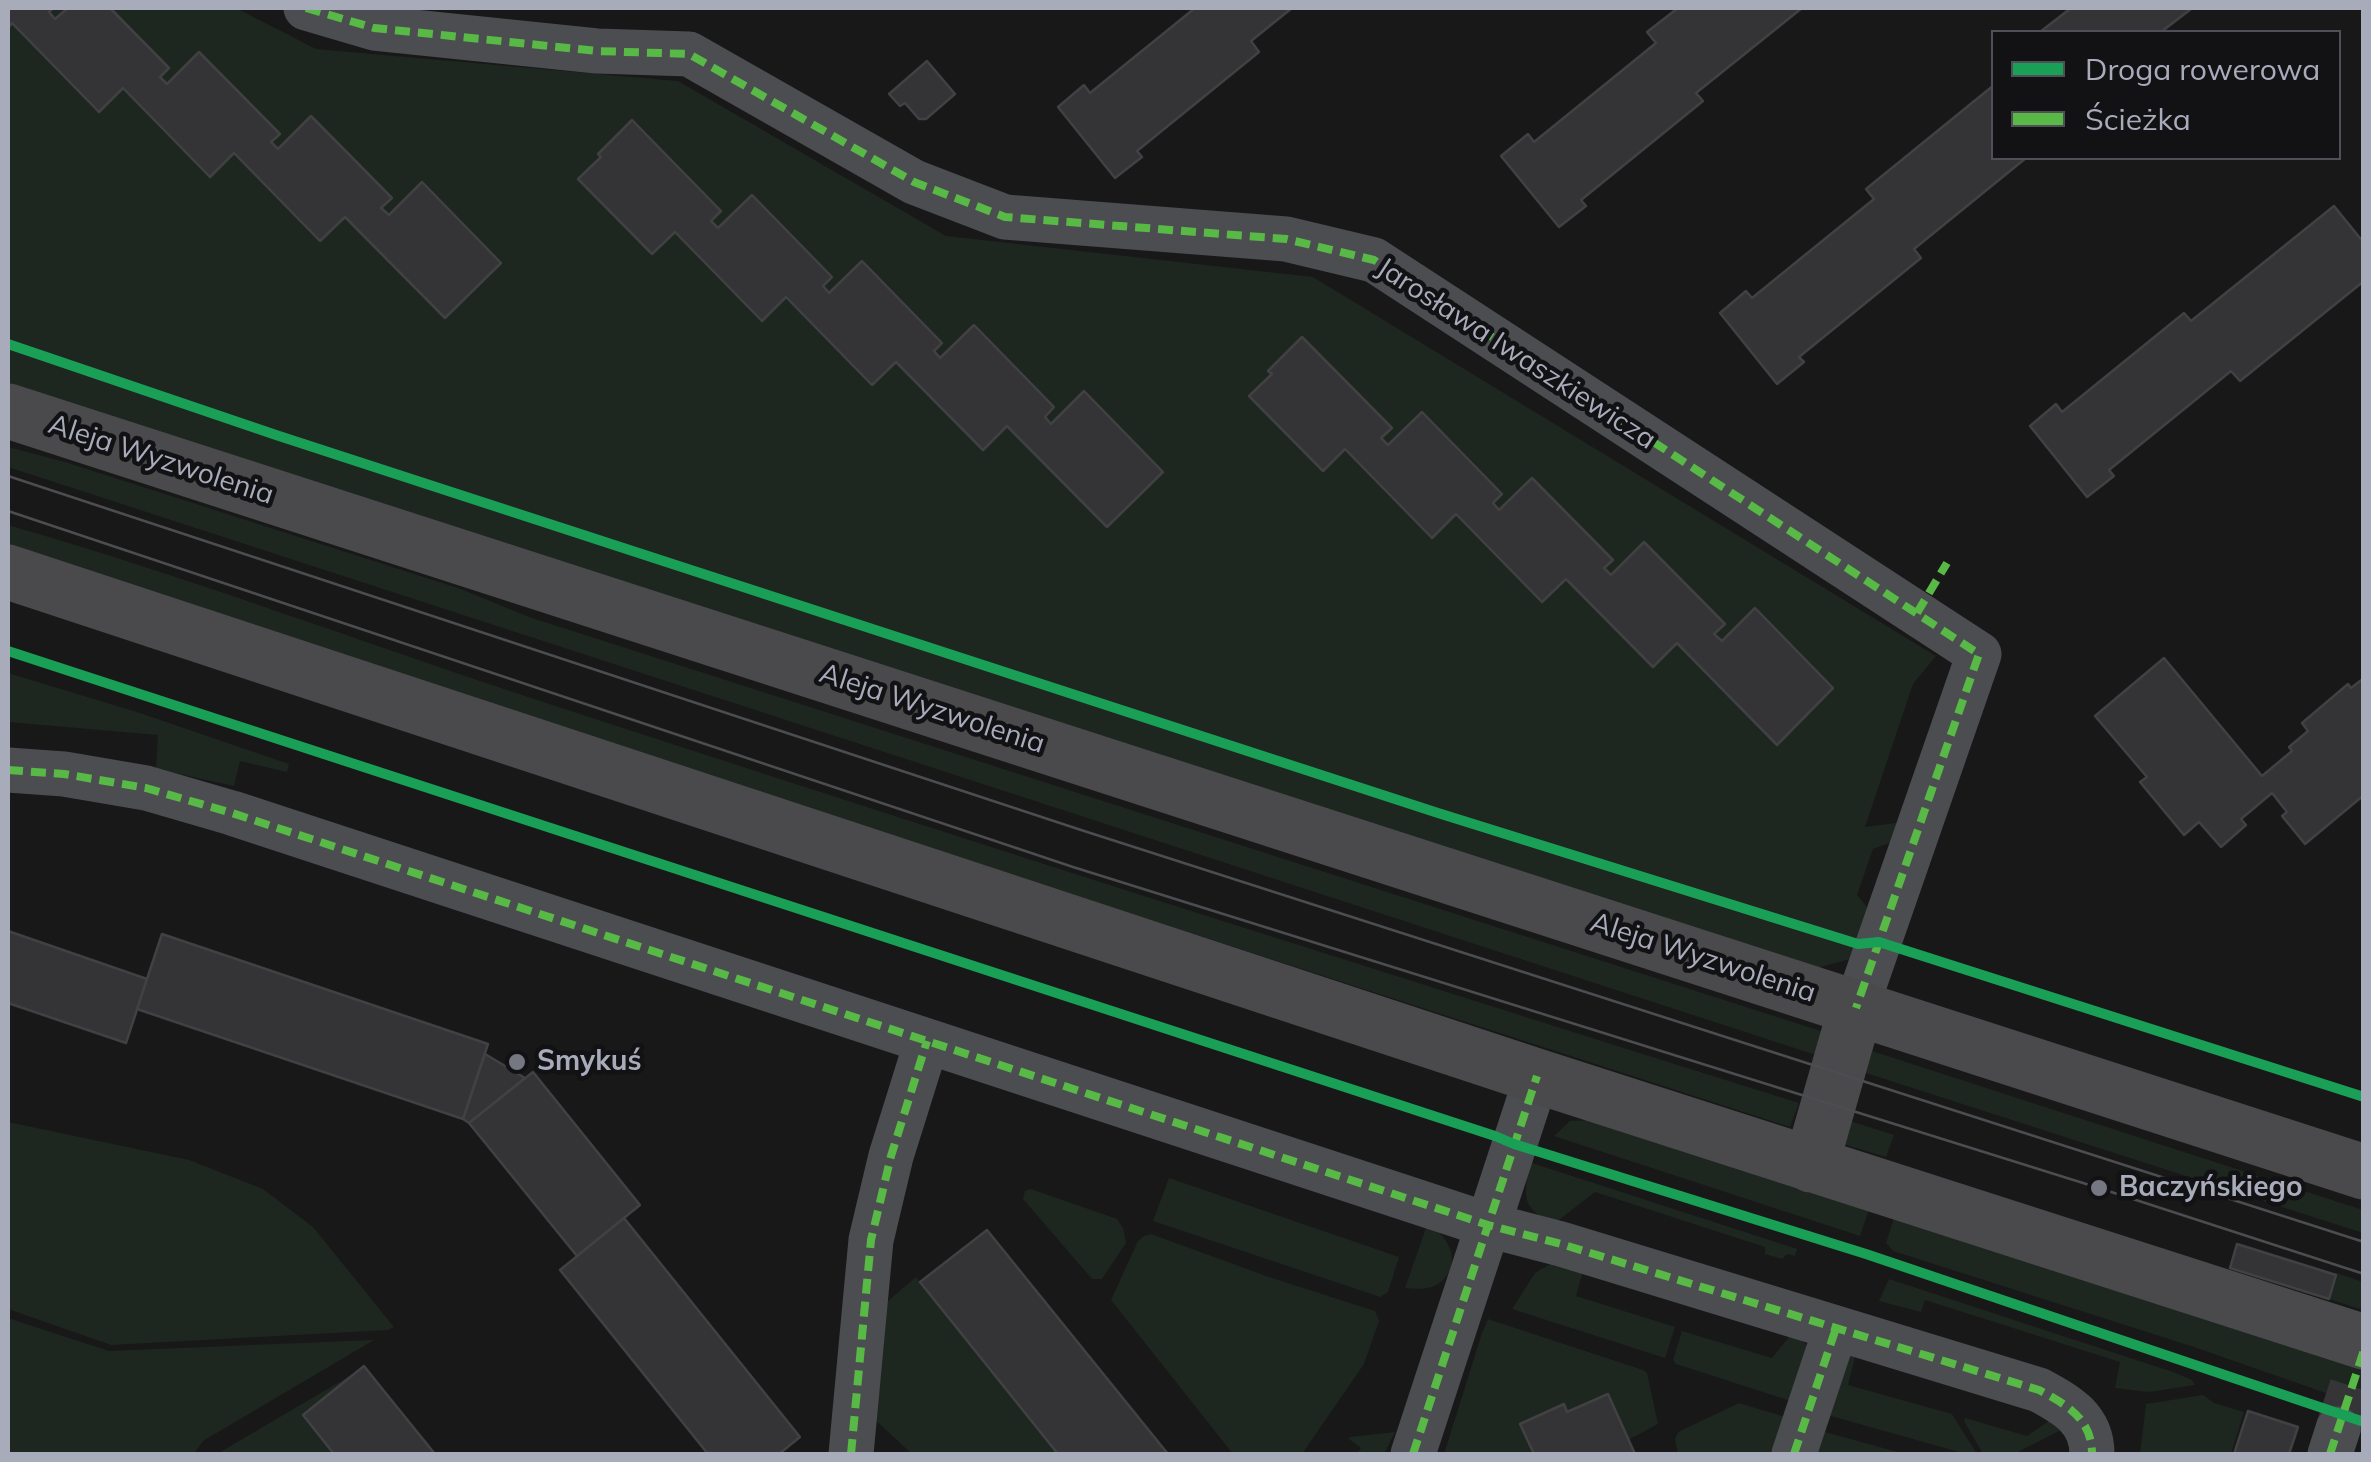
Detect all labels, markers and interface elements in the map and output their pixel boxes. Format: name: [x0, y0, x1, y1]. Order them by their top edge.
legend: [1991, 30, 2341, 160]
text: Droga rowerowa: [2085, 50, 2320, 88]
text: Ścieżka: [2085, 100, 2191, 138]
street label: Jarosława Iwaszkiewicza: [1370, 251, 1662, 457]
street label: Aleja Wyzwolenia: [44, 408, 278, 512]
street label: Aleja Wyzwolenia: [815, 657, 1049, 761]
street label: Aleja Wyzwolenia: [1586, 906, 1820, 1010]
place label: Smykuś: [537, 1045, 641, 1079]
marker: Smykuś: [506, 1051, 528, 1073]
place label: Baczyńskiego: [2119, 1171, 2303, 1205]
marker: Baczyńskiego: [2088, 1177, 2110, 1199]

